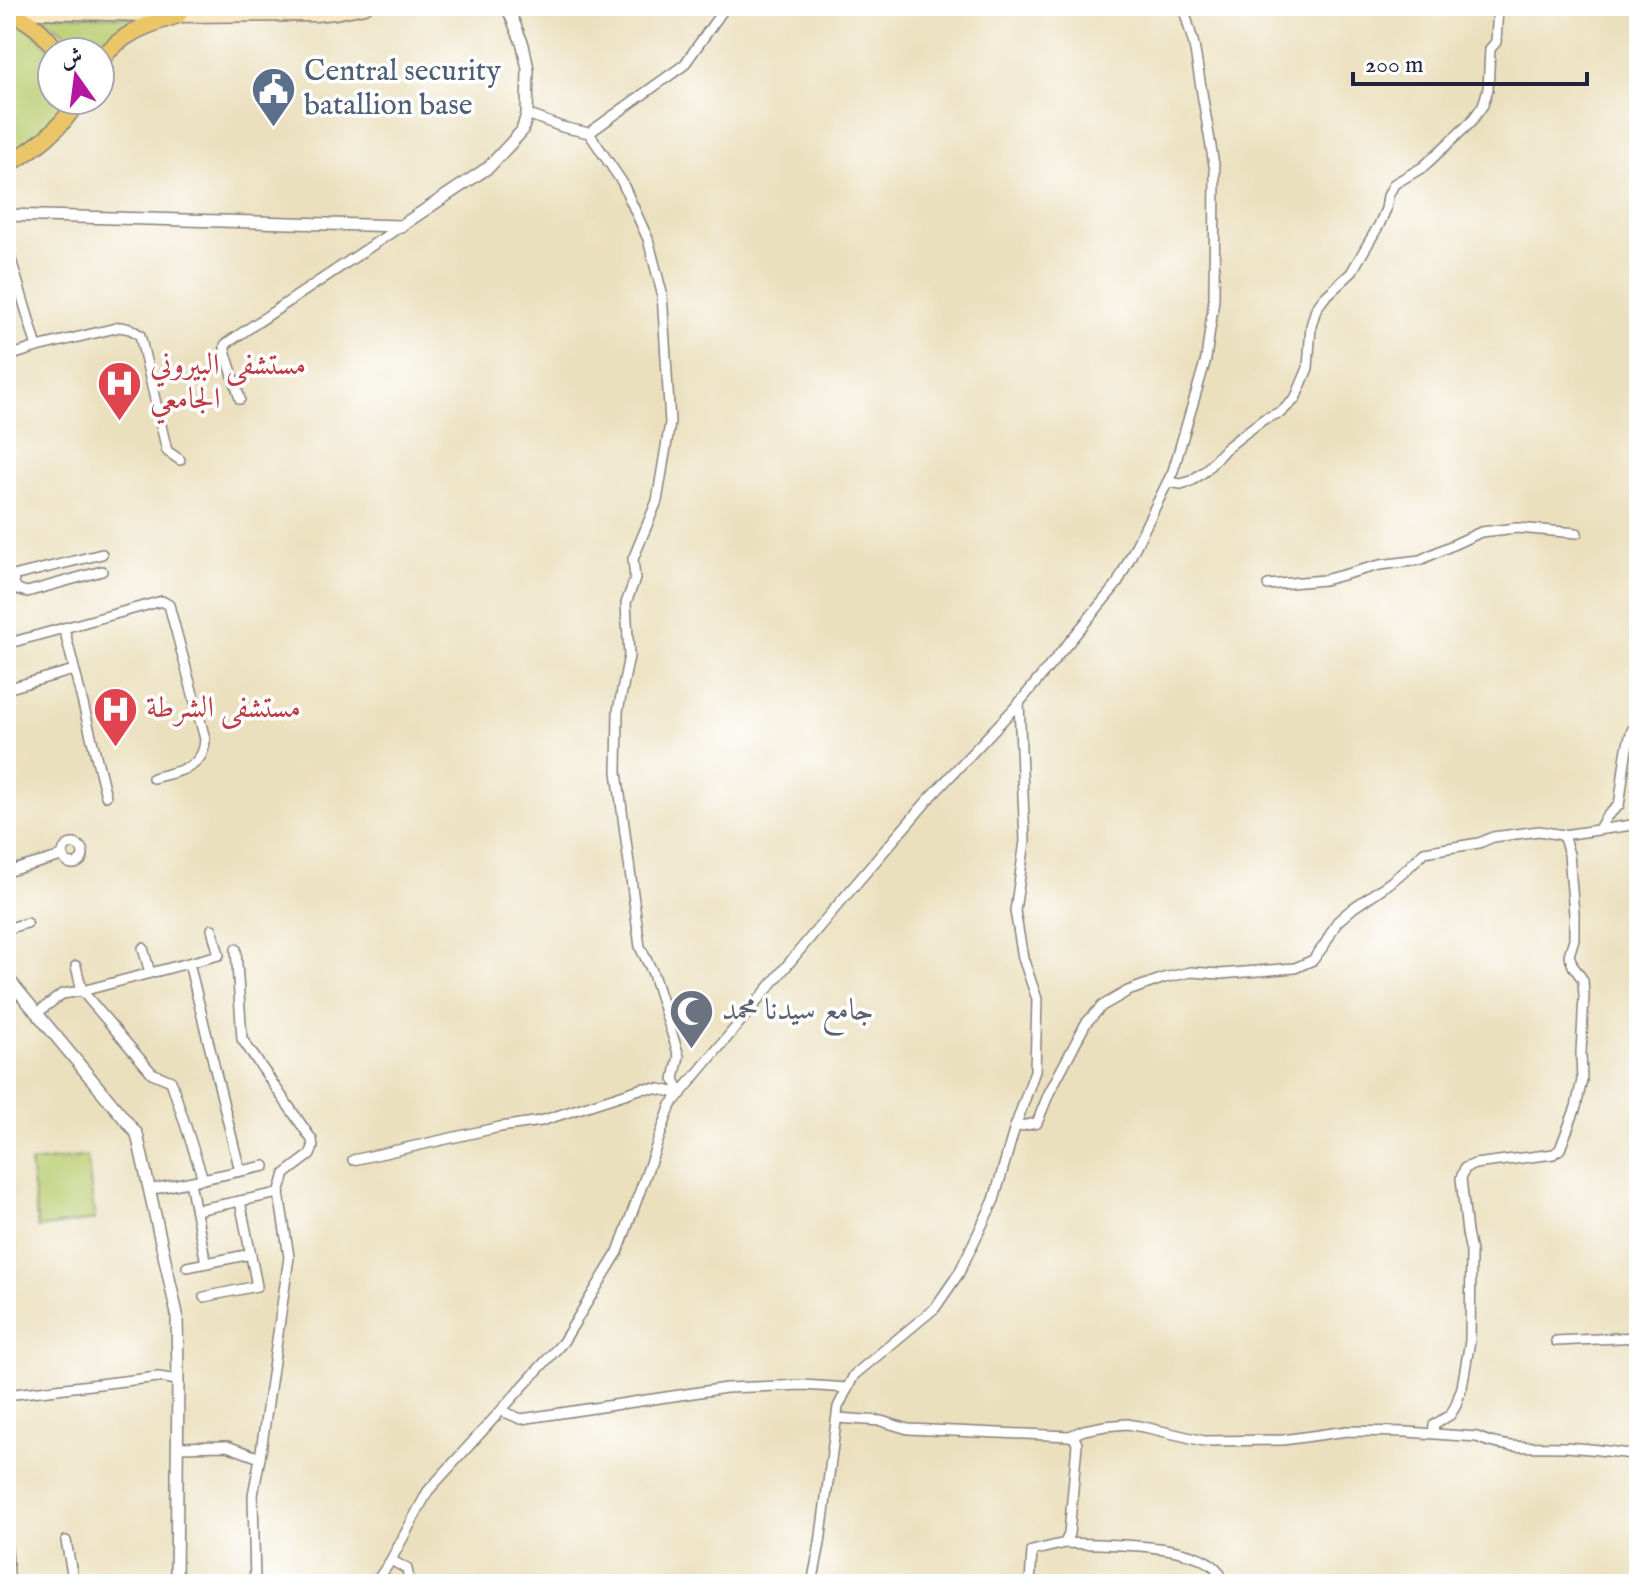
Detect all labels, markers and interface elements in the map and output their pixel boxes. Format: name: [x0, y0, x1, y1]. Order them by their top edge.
north arrow: [36, 36, 116, 116]
scale bar: [1353, 36, 1587, 86]
text: ش: [58, 42, 86, 75]
text: 200 m: [1365, 50, 1424, 81]
place label: Central security batallion base: [304, 53, 501, 125]
public building icon: Central security batallion base: [249, 65, 297, 128]
place label: مستشفى البيروني الجامعي: [150, 347, 306, 425]
hospital icon: مستشفى البيروني الجامعي: [95, 359, 143, 422]
hospital icon: مستشفى الشرطة: [91, 685, 139, 748]
place label: مستشفى الشرطة: [146, 690, 301, 729]
mosque icon: جامع سيدنا محمد: [667, 987, 715, 1050]
place label: جامع سيدنا محمد: [722, 992, 874, 1036]

